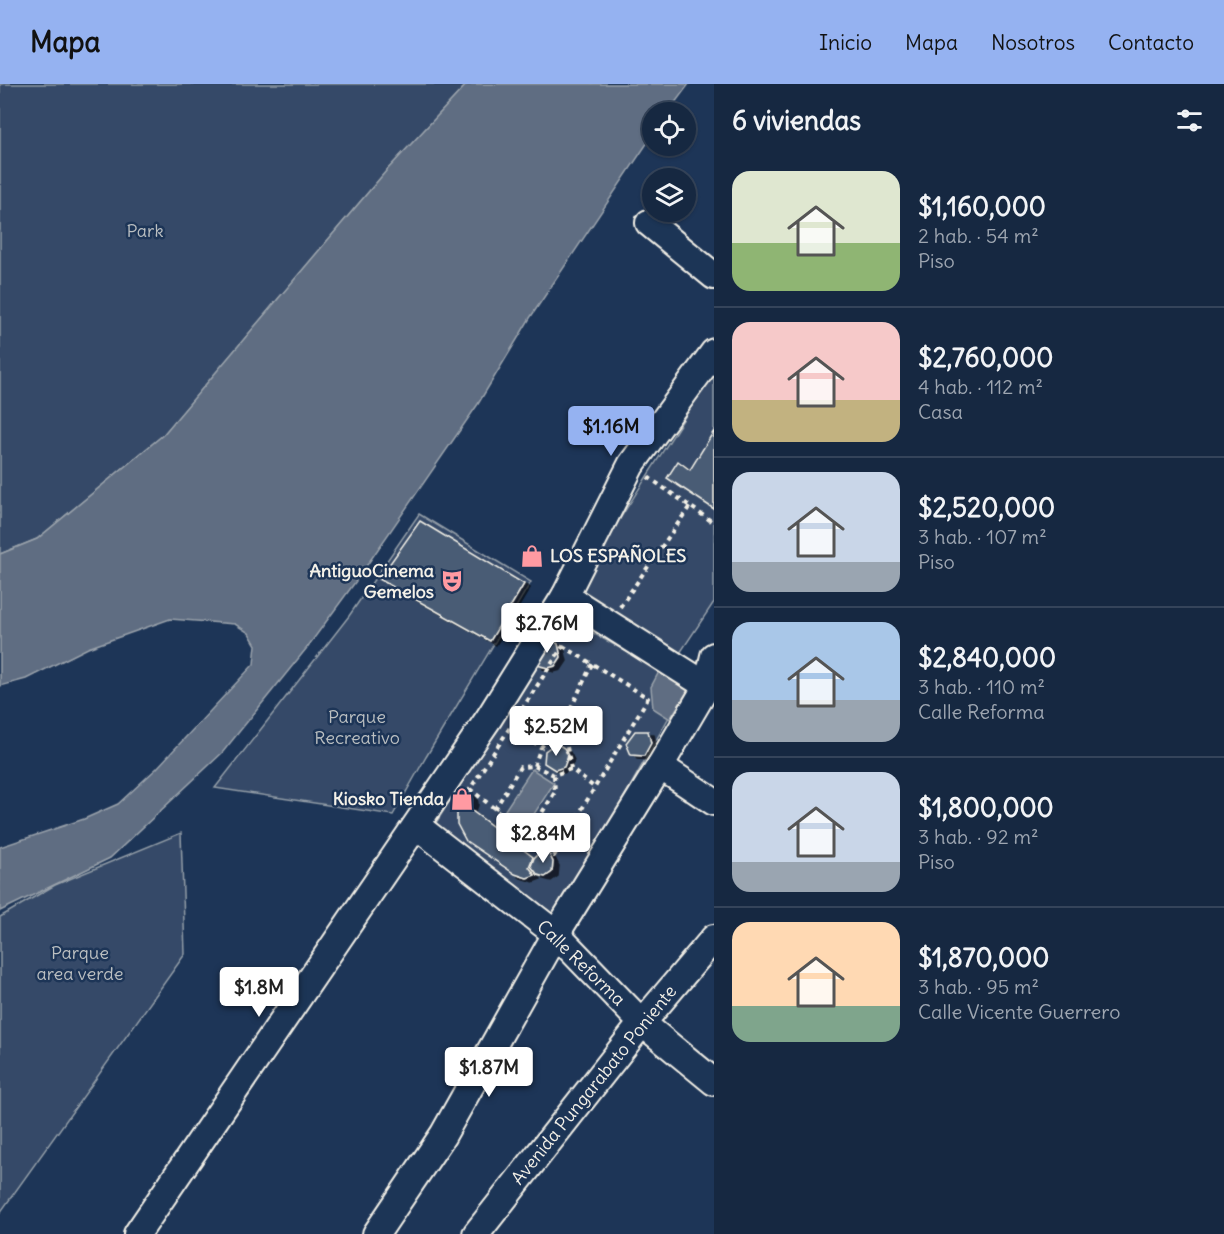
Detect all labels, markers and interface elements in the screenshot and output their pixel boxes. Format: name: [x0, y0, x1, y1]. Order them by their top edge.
text: Mapa: [30, 24, 100, 60]
text: Inicio: [819, 29, 872, 56]
text: Mapa: [905, 29, 958, 56]
text: Nosotros: [991, 29, 1075, 56]
text: Contacto: [1108, 29, 1194, 56]
map controls: [642, 102, 696, 222]
button: locate: [642, 102, 696, 156]
text: 6 viviendas: [732, 104, 861, 137]
icon: filters: [1173, 104, 1206, 137]
button: layers: [642, 168, 696, 222]
text: $1,160,000: [918, 190, 1046, 223]
icon: home: [780, 195, 852, 267]
park label: Park: [126, 219, 164, 242]
text: 2 hab. · 54 m²: [918, 223, 1039, 248]
text: Piso: [918, 248, 955, 273]
text: $2,760,000: [918, 341, 1053, 374]
icon: home: [780, 346, 852, 418]
text: 4 hab. · 112 m²: [918, 374, 1043, 399]
text: Casa: [918, 399, 963, 424]
pin: $1.16M: [562, 406, 660, 457]
text: $1.16M: [582, 413, 640, 438]
text: $2,520,000: [918, 491, 1055, 524]
icon: home: [780, 496, 852, 568]
text: 3 hab. · 107 m²: [918, 524, 1047, 549]
shop icon: LOS ESPAÑOLES: [519, 543, 545, 569]
place label: LOS ESPAÑOLES: [550, 544, 686, 567]
text: Piso: [918, 549, 955, 574]
place label: AntiguoCinema Gemelos: [309, 559, 434, 603]
theatre icon: AntiguoCinema Gemelos: [439, 568, 465, 594]
pin: $2.76M: [498, 603, 596, 654]
text: $2.76M: [515, 610, 579, 635]
text: $2,840,000: [918, 641, 1056, 674]
icon: home: [780, 646, 852, 718]
text: 3 hab. · 110 m²: [918, 674, 1045, 699]
text: Calle Reforma: [918, 699, 1045, 724]
park label: Parque Recreativo: [314, 705, 400, 749]
pin: $2.52M: [507, 706, 605, 757]
text: $2.52M: [524, 713, 588, 738]
shop icon: Kiosko Tienda: [449, 786, 475, 812]
place label: Kiosko Tienda: [333, 787, 444, 810]
text: $1,800,000: [918, 791, 1054, 824]
icon: home: [780, 796, 852, 868]
pin: $2.84M: [494, 813, 592, 864]
text: $2.84M: [510, 820, 576, 845]
text: 3 hab. · 92 m²: [918, 824, 1038, 849]
text: Piso: [918, 849, 955, 874]
street label: Calle Reforma: [532, 915, 630, 1011]
park label: Parque area verde: [36, 941, 124, 985]
text: $1,870,000: [918, 941, 1049, 974]
icon: home: [780, 946, 852, 1018]
pin: $1.8M: [217, 967, 301, 1018]
text: $1.8M: [234, 974, 284, 999]
text: 3 hab. · 95 m²: [918, 974, 1039, 999]
street label: Avenida Pungarabato Poniente: [506, 980, 681, 1189]
text: Calle Vicente Guerrero: [918, 999, 1120, 1024]
pin: $1.87M: [440, 1047, 538, 1098]
text: $1.87M: [459, 1054, 519, 1079]

